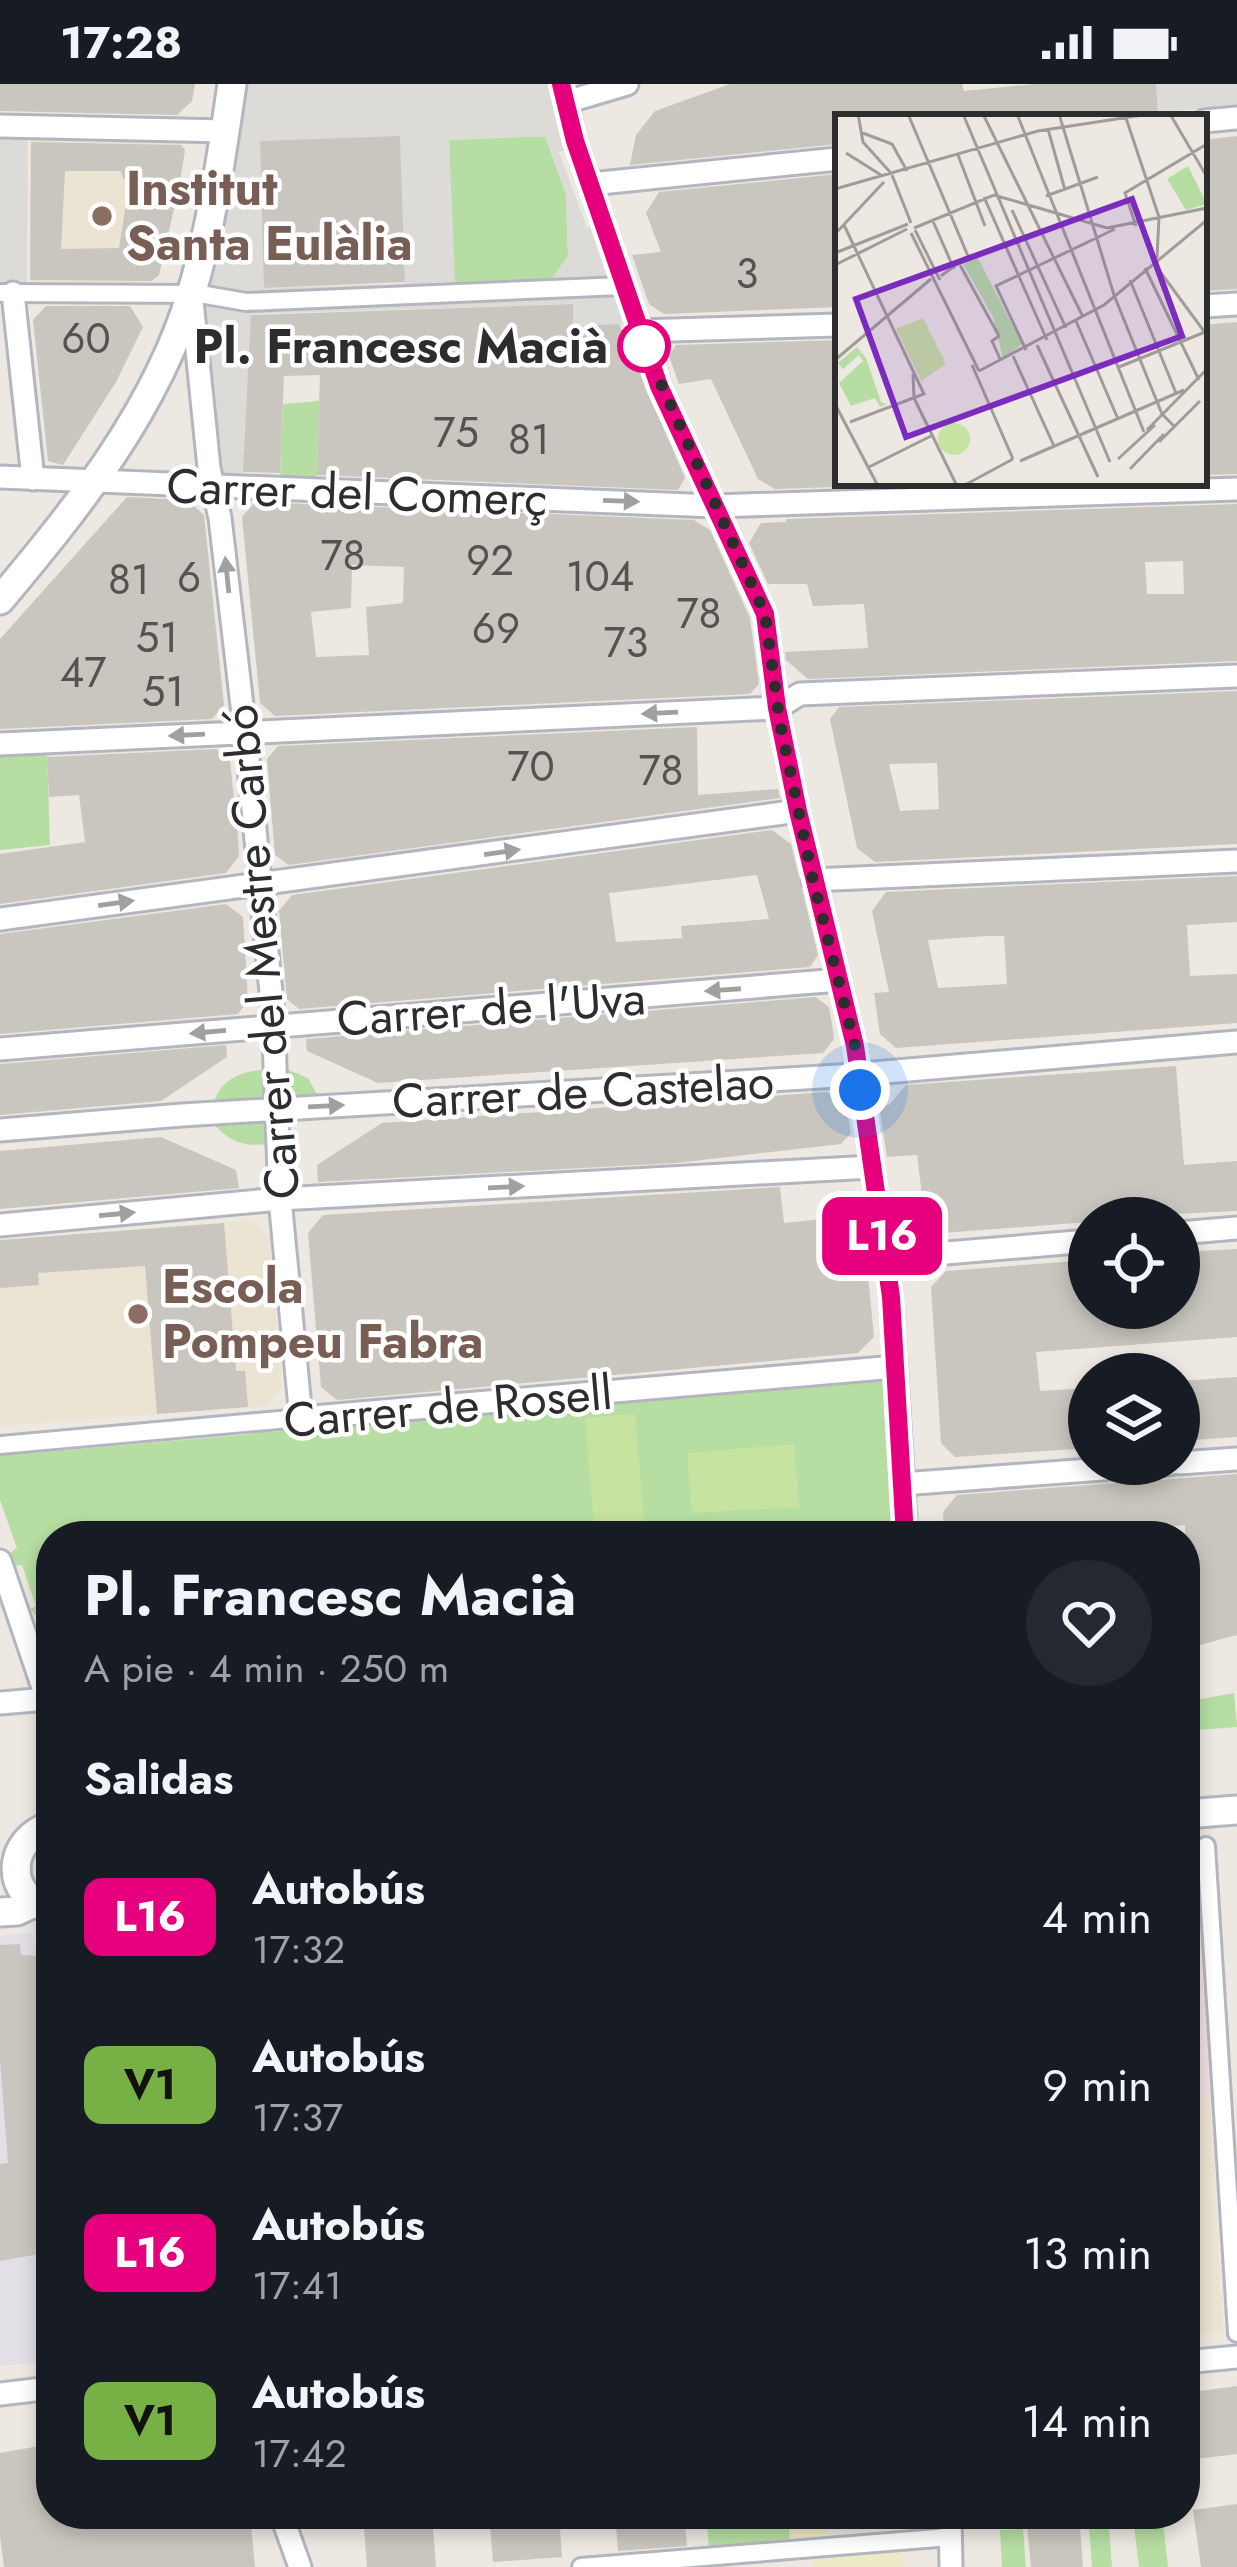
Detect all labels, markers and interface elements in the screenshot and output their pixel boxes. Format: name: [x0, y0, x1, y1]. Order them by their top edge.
text: 17:28: [60, 10, 182, 75]
inset map: [835, 114, 1207, 486]
place label: Institut Santa Eulàlia: [126, 154, 413, 278]
marker: Institut Santa Eulàlia: [89, 203, 115, 229]
house number: 3: [736, 243, 758, 304]
house number: 60: [61, 308, 111, 369]
place label: Pl. Francesc Macià: [194, 312, 608, 381]
marker: Pl. Francesc Macià: [619, 321, 669, 371]
house number: 75: [433, 402, 479, 463]
house number: 81: [508, 409, 550, 470]
street label: Carrer del Comerç: [165, 451, 549, 534]
one-way arrow: [603, 492, 641, 511]
house number: 78: [321, 525, 365, 586]
house number: 92: [466, 530, 514, 591]
house number: 104: [566, 546, 634, 607]
house number: 6: [177, 547, 201, 608]
house number: 81: [108, 549, 150, 610]
one-way arrow: [217, 556, 236, 593]
house number: 78: [677, 583, 721, 644]
house number: 69: [472, 598, 520, 659]
house number: 51: [136, 607, 178, 668]
house number: 73: [604, 612, 648, 673]
house number: 47: [60, 642, 106, 703]
house number: 51: [142, 661, 184, 722]
street label: Carrer del Mestre Carbó: [205, 702, 318, 1202]
one-way arrow: [640, 704, 678, 723]
one-way arrow: [168, 725, 205, 744]
house number: 70: [507, 736, 555, 797]
house number: 78: [639, 740, 683, 801]
one-way arrow: [484, 842, 522, 861]
one-way arrow: [98, 893, 135, 912]
street label: Carrer de l'Uva: [334, 963, 648, 1054]
one-way arrow: [703, 981, 741, 1000]
one-way arrow: [189, 1022, 226, 1041]
street label: Carrer de Castelao: [390, 1047, 776, 1136]
your location: [830, 1060, 890, 1120]
one-way arrow: [308, 1097, 345, 1116]
one-way arrow: [487, 1178, 525, 1197]
line badge: L16: [813, 1197, 951, 1275]
map controls: [1068, 1197, 1200, 1485]
button: locate: [1068, 1197, 1200, 1329]
one-way arrow: [98, 1205, 136, 1224]
text: L16: [846, 1205, 918, 1266]
place label: Escola Pompeu Fabra: [162, 1252, 483, 1376]
marker: Escola Pompeu Fabra: [125, 1301, 151, 1327]
button: layers: [1068, 1353, 1200, 1485]
street label: Carrer de Rosell: [281, 1358, 615, 1455]
text: Pl. Francesc Macià: [84, 1554, 576, 1636]
button: heart: [1026, 1560, 1152, 1686]
text: A pie · 4 min · 250 m: [84, 1640, 449, 1697]
text: Salidas: [84, 1746, 234, 1811]
text: Autobús: [252, 1856, 425, 1921]
text: 4 min: [1042, 1885, 1152, 1950]
text: L16: [114, 1886, 186, 1947]
text: 17:32: [252, 1921, 345, 1978]
text: Autobús: [252, 2024, 425, 2089]
text: 9 min: [1042, 2053, 1152, 2118]
text: V1: [124, 2054, 176, 2115]
text: 17:37: [252, 2089, 343, 2146]
text: Autobús: [252, 2192, 425, 2257]
text: 13 min: [1023, 2221, 1152, 2286]
text: L16: [114, 2222, 186, 2283]
text: 17:41: [252, 2257, 342, 2314]
text: Autobús: [252, 2360, 425, 2425]
text: 14 min: [1022, 2389, 1152, 2454]
text: V1: [124, 2390, 176, 2451]
text: 17:42: [252, 2425, 347, 2482]

